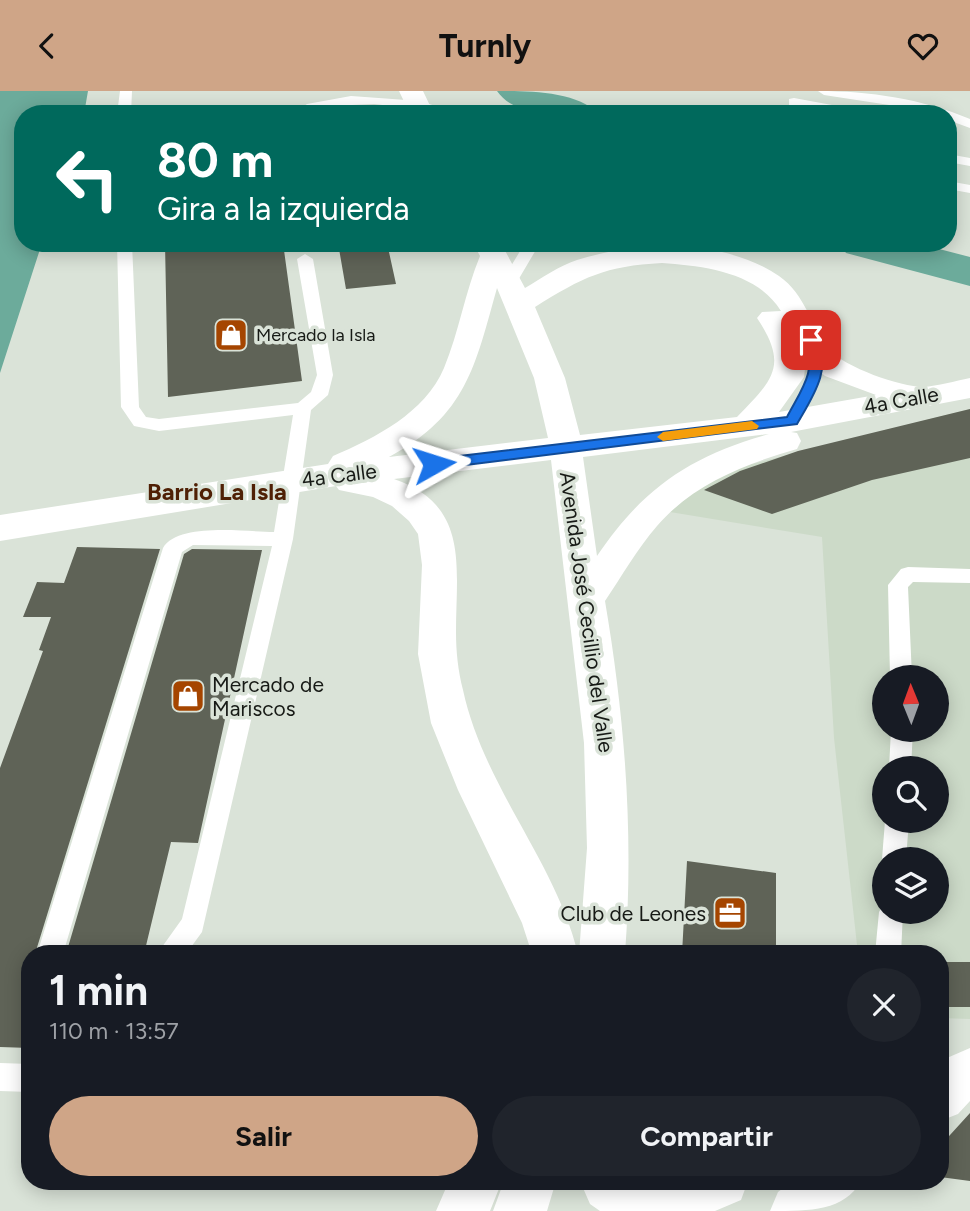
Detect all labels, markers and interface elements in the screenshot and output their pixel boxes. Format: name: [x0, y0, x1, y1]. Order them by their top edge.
icon: back: [28, 27, 66, 65]
text: Turnly: [439, 27, 531, 65]
icon: heart: [904, 27, 942, 65]
text: 80 m: [157, 130, 273, 189]
icon: left: [42, 133, 133, 224]
text: Gira a la izquierda: [157, 190, 410, 228]
pin: [781, 310, 841, 370]
shop icon: Mercado la Isla: [212, 316, 250, 354]
icon: arrive: [792, 321, 830, 359]
place label: Mercado la Isla: [256, 324, 375, 346]
street label: 4a Calle: [862, 381, 940, 419]
position arrow: [397, 427, 471, 501]
street label: 4a Calle: [300, 458, 378, 492]
street label: Avenida José Cecillio del Valle: [555, 470, 619, 754]
district label: Barrio La Isla: [147, 477, 287, 506]
north arrow: [872, 665, 948, 742]
map controls: [872, 665, 949, 924]
place label: Mercado de Mariscos: [212, 672, 324, 721]
shop icon: Mercado de Mariscos: [169, 677, 207, 715]
button: search: [872, 756, 949, 833]
button: layers: [872, 847, 949, 924]
office icon: Club de Leones: [711, 894, 749, 932]
place label: Club de Leones: [561, 901, 706, 926]
text: 1 min: [49, 965, 148, 1016]
button: close: [847, 968, 921, 1042]
text: 110 m · 13:57: [49, 1017, 179, 1045]
button: Salir: [49, 1096, 478, 1176]
button: Compartir: [492, 1096, 921, 1176]

